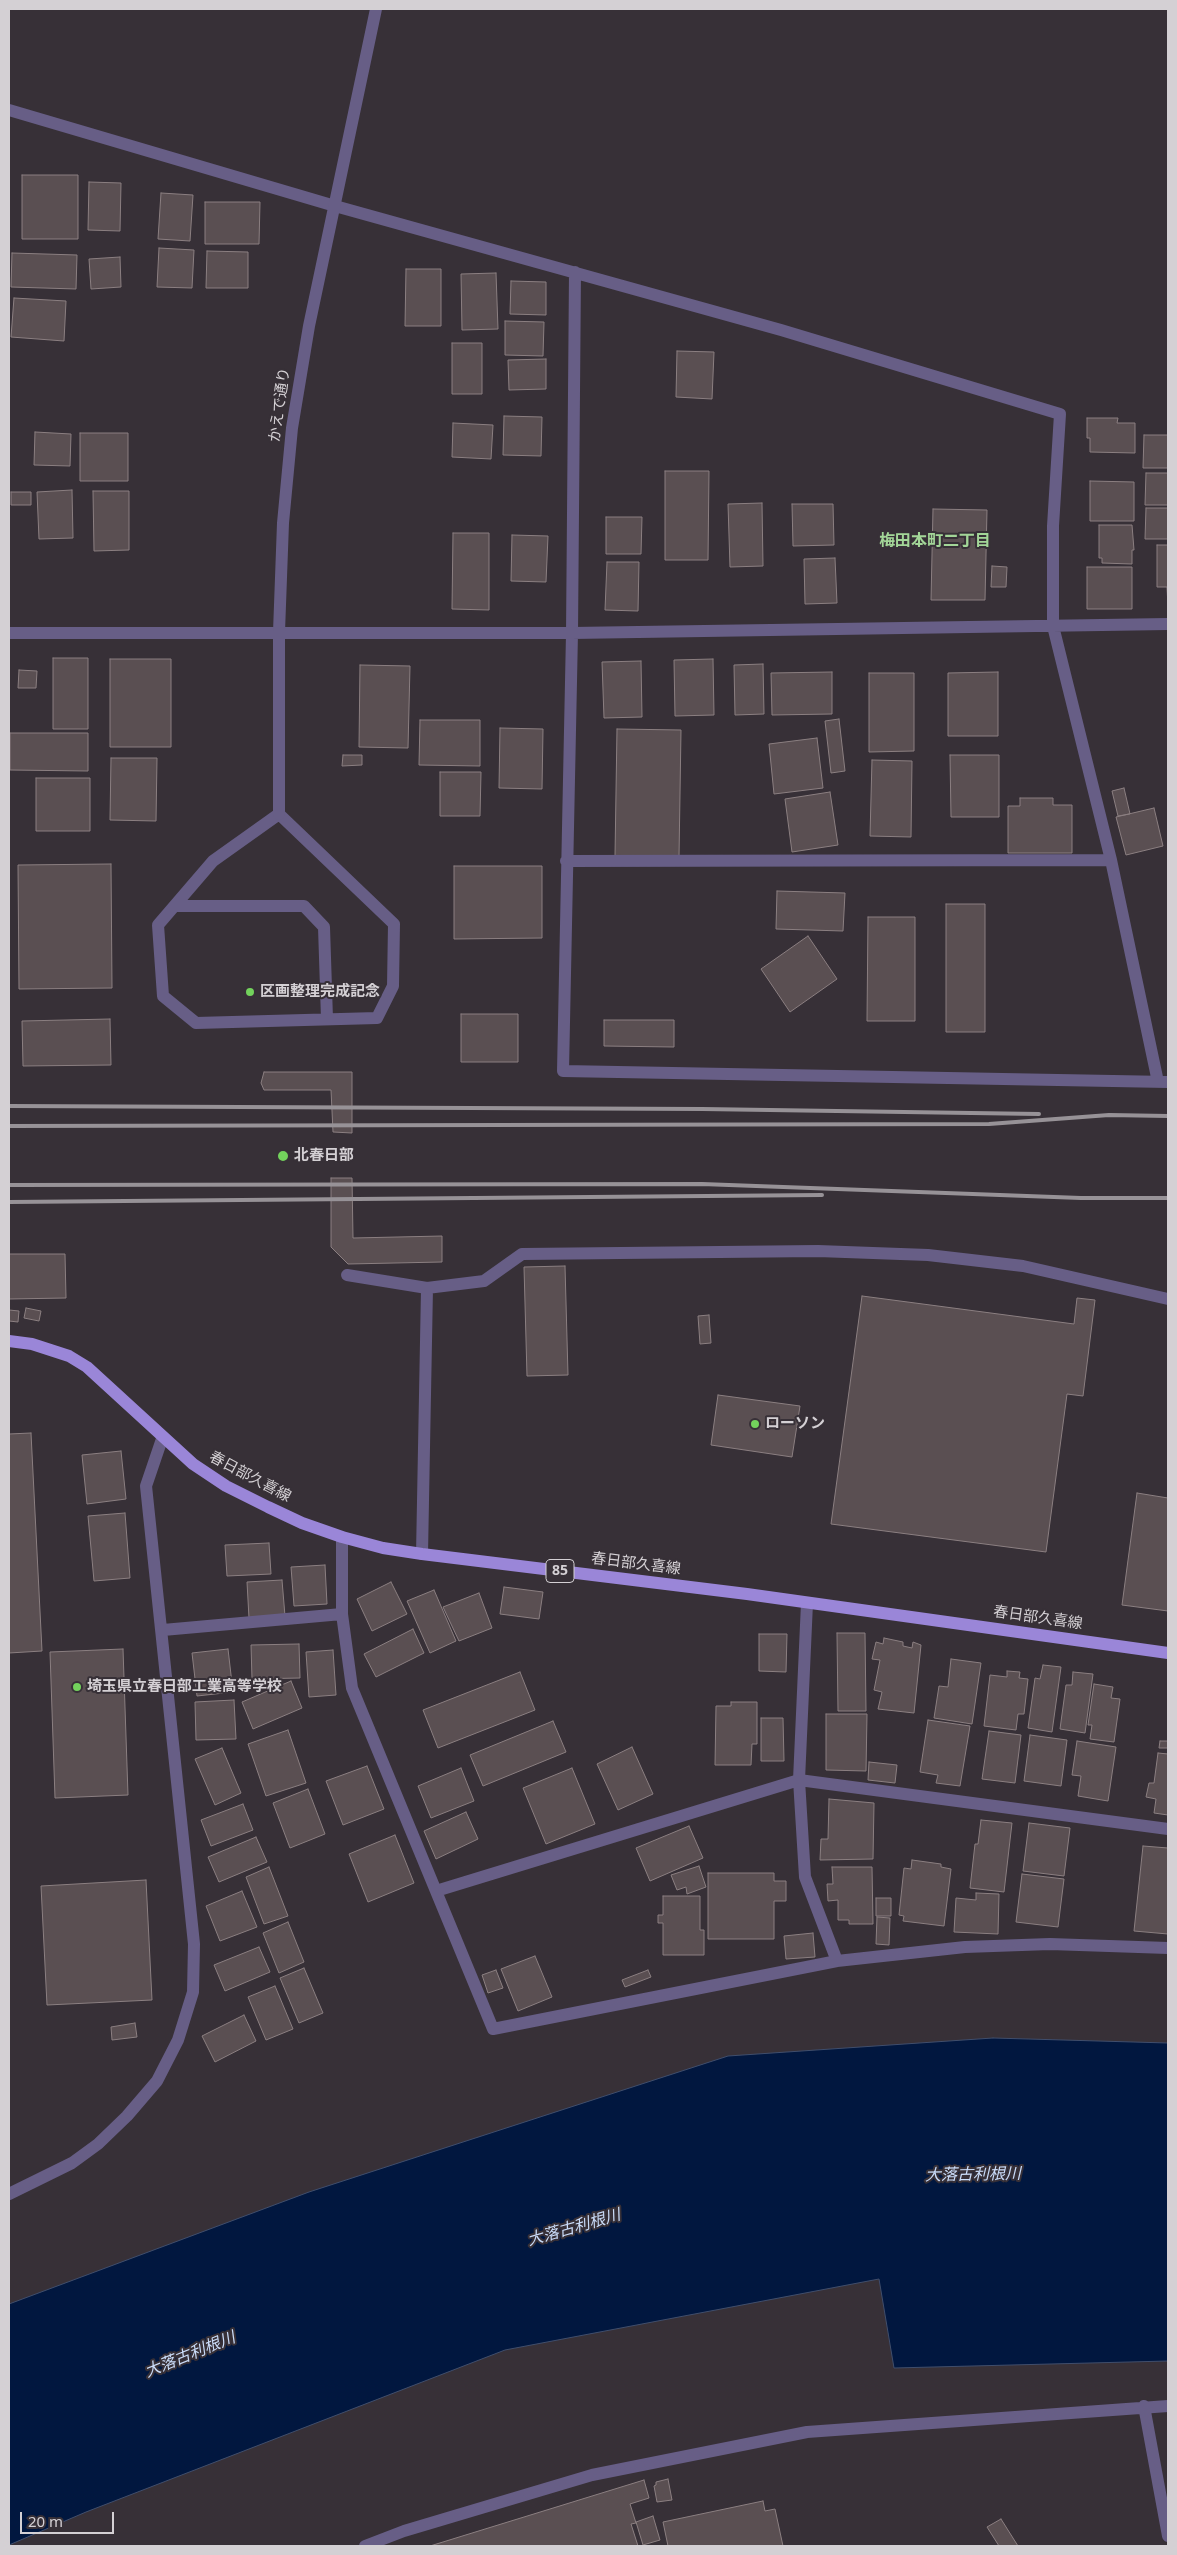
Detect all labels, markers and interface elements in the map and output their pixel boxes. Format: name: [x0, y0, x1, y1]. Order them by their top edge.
street label: かえで通り: [266, 367, 294, 443]
district label: 梅田本町二丁目: [879, 531, 991, 551]
place label: 区画整理完成記念: [260, 983, 380, 1001]
marker: 区画整理完成記念: [244, 986, 256, 998]
place label: 北春日部: [294, 1147, 354, 1165]
marker: 北春日部: [276, 1149, 290, 1163]
place label: ローソン: [765, 1415, 825, 1433]
marker: ローソン: [749, 1418, 761, 1430]
street label: 春日部久喜線: [206, 1448, 294, 1506]
street label: 春日部久喜線: [590, 1550, 682, 1578]
road number: 85: [546, 1560, 574, 1582]
street label: 春日部久喜線: [992, 1603, 1084, 1633]
place label: 埼玉県立春日部工業高等学校: [87, 1678, 282, 1696]
marker: 埼玉県立春日部工業高等学校: [71, 1681, 83, 1693]
water label: 大落古利根川: [925, 2165, 1021, 2185]
water label: 大落古利根川: [525, 2206, 623, 2250]
water label: 大落古利根川: [142, 2328, 238, 2382]
scale bar: [22, 2502, 116, 2534]
text: 20 m: [28, 2511, 63, 2531]

